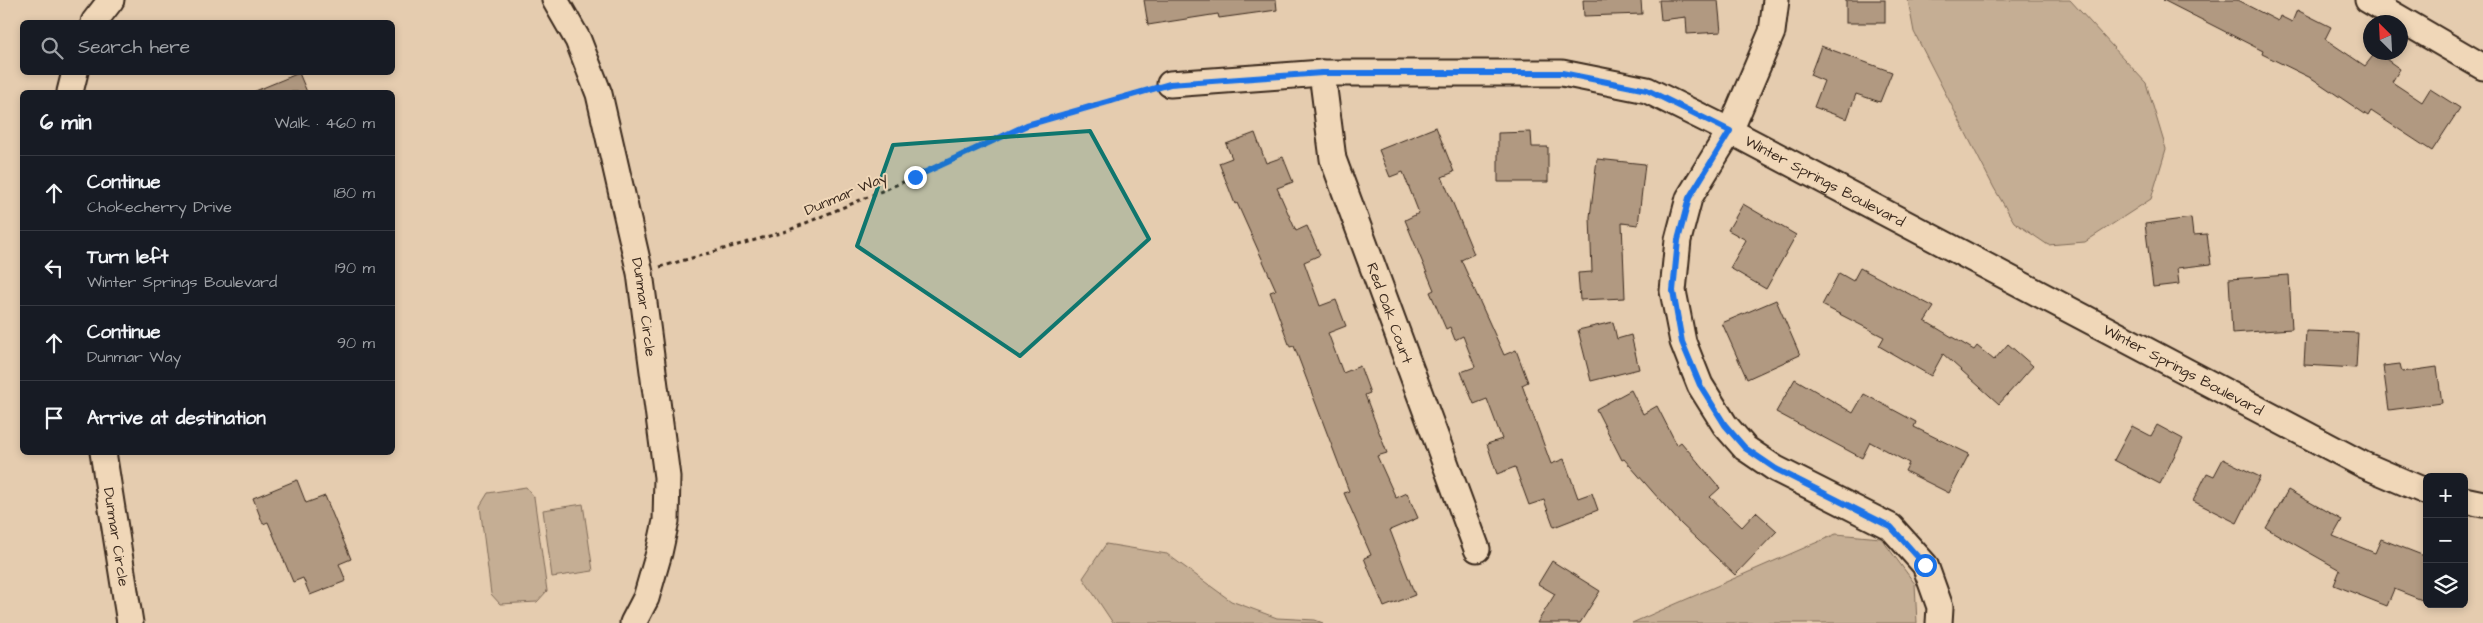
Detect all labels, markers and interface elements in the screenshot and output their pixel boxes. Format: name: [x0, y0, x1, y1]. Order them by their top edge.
north arrow: [2363, 15, 2408, 60]
search box: [20, 20, 395, 75]
icon: search: [38, 34, 66, 62]
text: Search here: [78, 34, 190, 61]
text: 6 min: [40, 108, 92, 137]
text: Walk · 460 m: [275, 112, 375, 134]
street label: Winter Springs Boulevard: [1741, 130, 1909, 232]
route end: [904, 166, 927, 189]
street label: Dunmar Way: [801, 167, 891, 222]
text: Continue: [87, 169, 161, 196]
icon: ahead: [40, 179, 68, 207]
text: 180 m: [334, 182, 375, 204]
text: Chokecherry Drive: [87, 196, 232, 218]
text: Turn left: [87, 244, 168, 271]
icon: left: [40, 254, 68, 282]
street label: Dunmar Circle: [626, 256, 661, 358]
text: 190 m: [335, 257, 375, 279]
street label: Red Oak Court: [1362, 260, 1418, 367]
text: Winter Springs Boulevard: [87, 271, 277, 293]
text: Continue: [87, 319, 161, 346]
street label: Winter Springs Boulevard: [2099, 319, 2267, 421]
icon: ahead: [40, 329, 68, 357]
text: 90 m: [337, 332, 375, 354]
text: Dunmar Way: [87, 346, 181, 368]
icon: arrive: [40, 404, 68, 432]
text: Arrive at destination: [87, 405, 266, 432]
map controls: [2423, 473, 2468, 608]
button: +: [2423, 473, 2468, 518]
street label: Dunmar Circle: [98, 486, 135, 588]
button: −: [2423, 518, 2468, 563]
route start: [1914, 554, 1937, 577]
button: layers: [2423, 563, 2468, 608]

